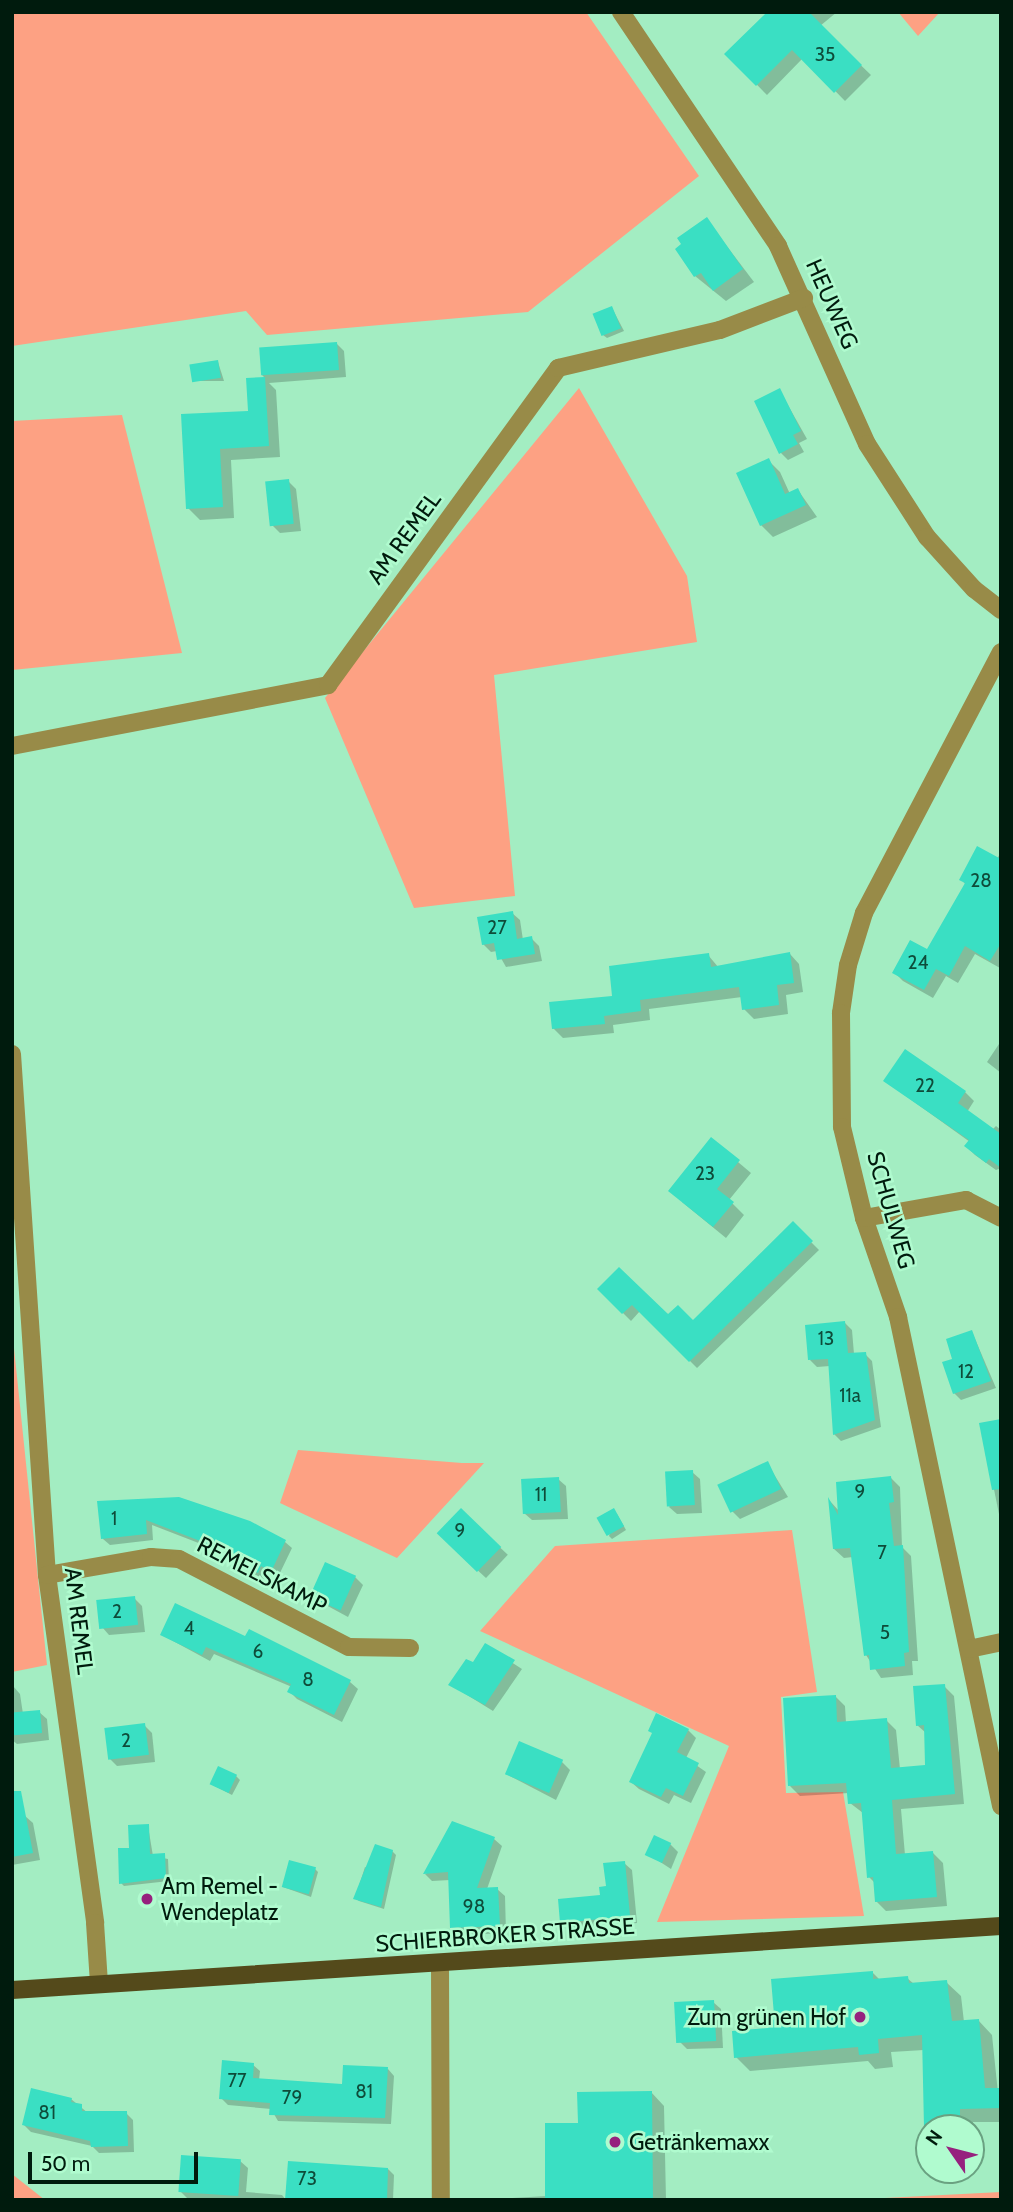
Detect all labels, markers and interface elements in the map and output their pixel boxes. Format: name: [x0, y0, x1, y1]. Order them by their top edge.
house number: 35: [815, 44, 835, 66]
street label: HEUWEG: [800, 255, 864, 353]
street label: AM REMEL: [361, 486, 447, 590]
house number: 28: [970, 870, 992, 892]
house number: 27: [487, 917, 507, 939]
house number: 24: [908, 952, 928, 974]
house number: 22: [915, 1075, 935, 1097]
street label: SCHULWEG: [861, 1148, 921, 1272]
house number: 23: [695, 1163, 715, 1185]
house number: 13: [818, 1328, 834, 1350]
house number: 12: [958, 1361, 974, 1383]
house number: 11a: [839, 1385, 861, 1407]
house number: 9: [855, 1481, 865, 1503]
house number: 11: [535, 1484, 547, 1506]
house number: 1: [111, 1508, 117, 1530]
house number: 9: [455, 1520, 465, 1542]
street label: REMELSKAMP: [193, 1531, 331, 1619]
house number: 7: [877, 1542, 887, 1564]
street label: AM REMEL: [59, 1566, 99, 1676]
house number: 2: [112, 1601, 122, 1623]
house number: 4: [184, 1618, 194, 1640]
house number: 5: [880, 1622, 890, 1644]
house number: 6: [253, 1641, 263, 1663]
house number: 8: [302, 1669, 314, 1691]
house number: 2: [121, 1730, 131, 1752]
place label: Am Remel - Wendeplatz: [161, 1872, 279, 1926]
marker: Am Remel - Wendeplatz: [139, 1891, 155, 1907]
house number: 98: [463, 1896, 485, 1918]
street label: SCHIERBROKER STRASSE: [374, 1912, 636, 1958]
place label: Zum grünen Hof: [687, 2003, 846, 2031]
marker: Zum grünen Hof: [852, 2009, 868, 2025]
house number: 77: [227, 2070, 247, 2092]
house number: 81: [355, 2081, 373, 2103]
house number: 79: [282, 2087, 302, 2109]
house number: 81: [38, 2102, 56, 2124]
north arrow: [915, 2114, 985, 2184]
text: N: [921, 2126, 947, 2150]
place label: Getränkemaxx: [629, 2128, 769, 2156]
marker: Getränkemaxx: [607, 2134, 623, 2150]
scale bar: [32, 2138, 201, 2182]
text: 50 m: [41, 2151, 90, 2176]
house number: 73: [297, 2168, 317, 2190]

